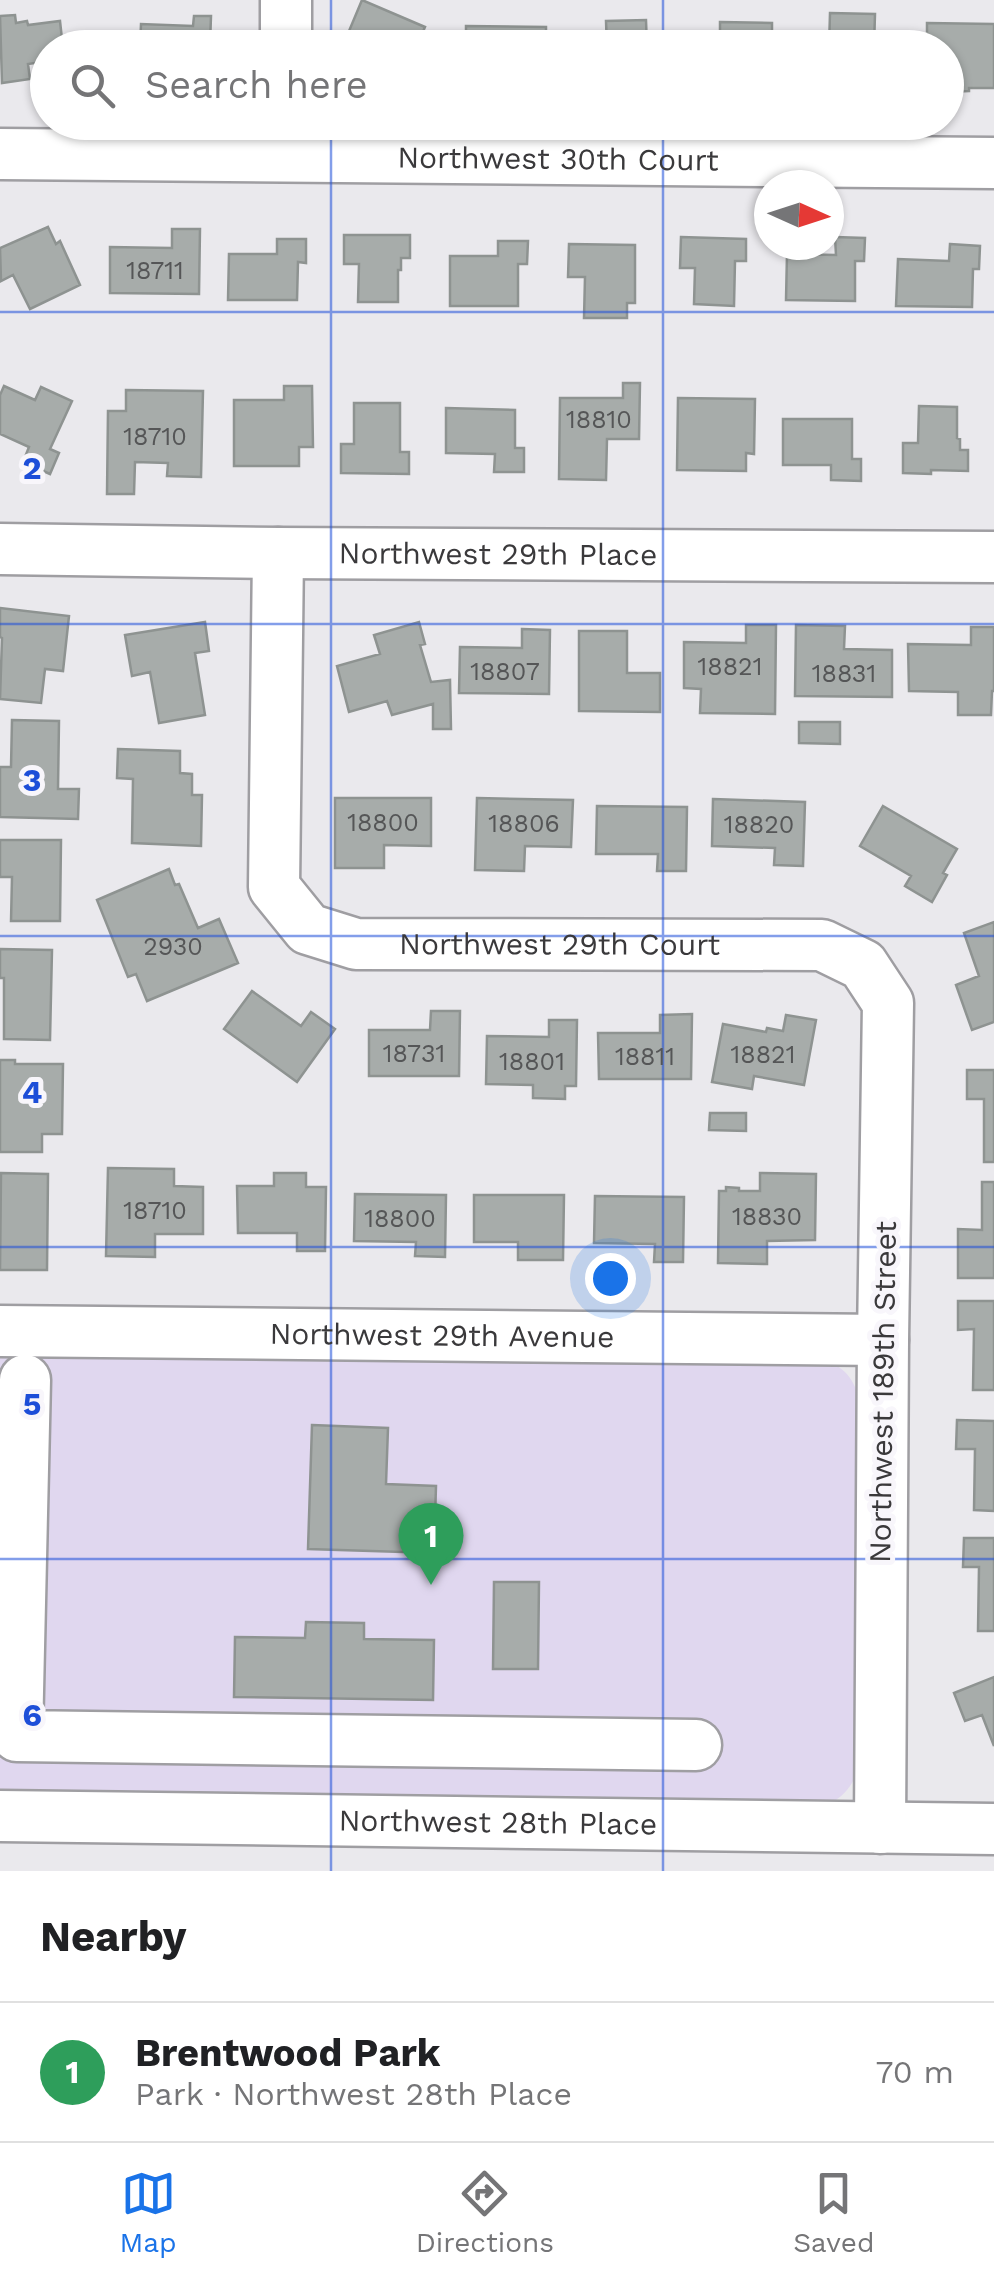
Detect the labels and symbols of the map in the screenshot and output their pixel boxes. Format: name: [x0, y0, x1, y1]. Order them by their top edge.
street label: Northwest 30th Court: [397, 140, 719, 178]
north arrow: [754, 170, 844, 260]
house number: 18711: [126, 256, 184, 285]
house number: 18810: [566, 405, 632, 434]
house number: 18710: [123, 422, 187, 451]
text: 2: [22, 449, 42, 487]
street label: Northwest 29th Place: [339, 535, 657, 572]
house number: 18821: [698, 652, 762, 681]
house number: 18807: [470, 657, 540, 686]
house number: 18831: [812, 659, 876, 688]
text: 3: [23, 761, 41, 799]
house number: 18800: [347, 808, 419, 837]
house number: 18806: [488, 809, 560, 838]
house number: 18820: [724, 810, 794, 839]
street label: Northwest 29th Court: [399, 926, 721, 962]
house number: 2930: [143, 932, 203, 961]
house number: 18731: [383, 1039, 445, 1068]
house number: 18821: [731, 1040, 795, 1069]
house number: 18811: [615, 1042, 675, 1071]
house number: 18801: [499, 1047, 565, 1076]
text: 4: [22, 1073, 42, 1111]
house number: 18710: [123, 1196, 187, 1225]
house number: 18830: [732, 1202, 802, 1231]
house number: 18800: [364, 1204, 436, 1233]
street label: Northwest 189th Street: [862, 1220, 903, 1563]
your location: [585, 1253, 636, 1304]
street label: Northwest 29th Avenue: [269, 1316, 615, 1354]
text: 5: [23, 1385, 41, 1423]
pin: 1: [398, 1502, 464, 1585]
text: 6: [22, 1696, 42, 1734]
street label: Northwest 28th Place: [338, 1802, 657, 1842]

